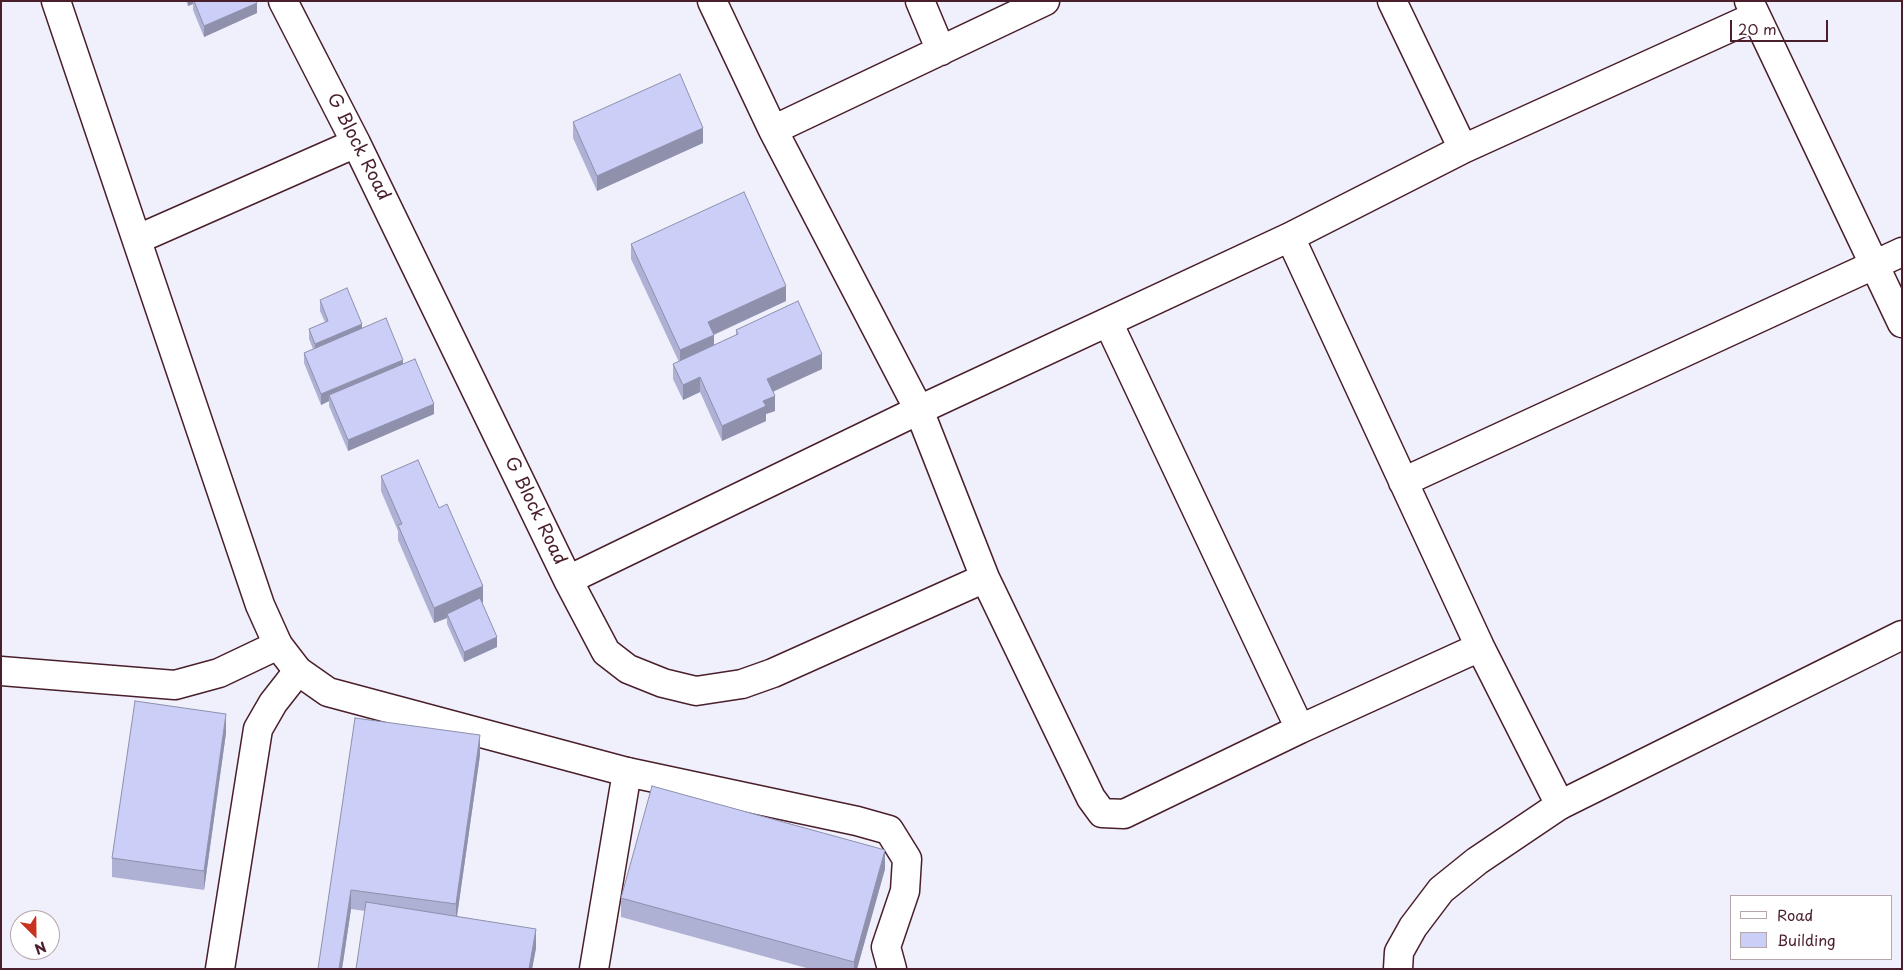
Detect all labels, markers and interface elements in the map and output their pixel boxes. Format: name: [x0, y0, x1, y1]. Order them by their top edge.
scale bar: [1733, 10, 1830, 42]
text: 20 m: [1738, 17, 1777, 40]
street label: G Block Road: [322, 90, 394, 204]
street label: G Block Road: [500, 453, 570, 569]
legend: [1730, 895, 1893, 960]
text: Road: [1777, 903, 1813, 926]
north arrow: [10, 910, 60, 960]
text: Building: [1777, 928, 1836, 951]
text: N: [31, 937, 50, 960]

